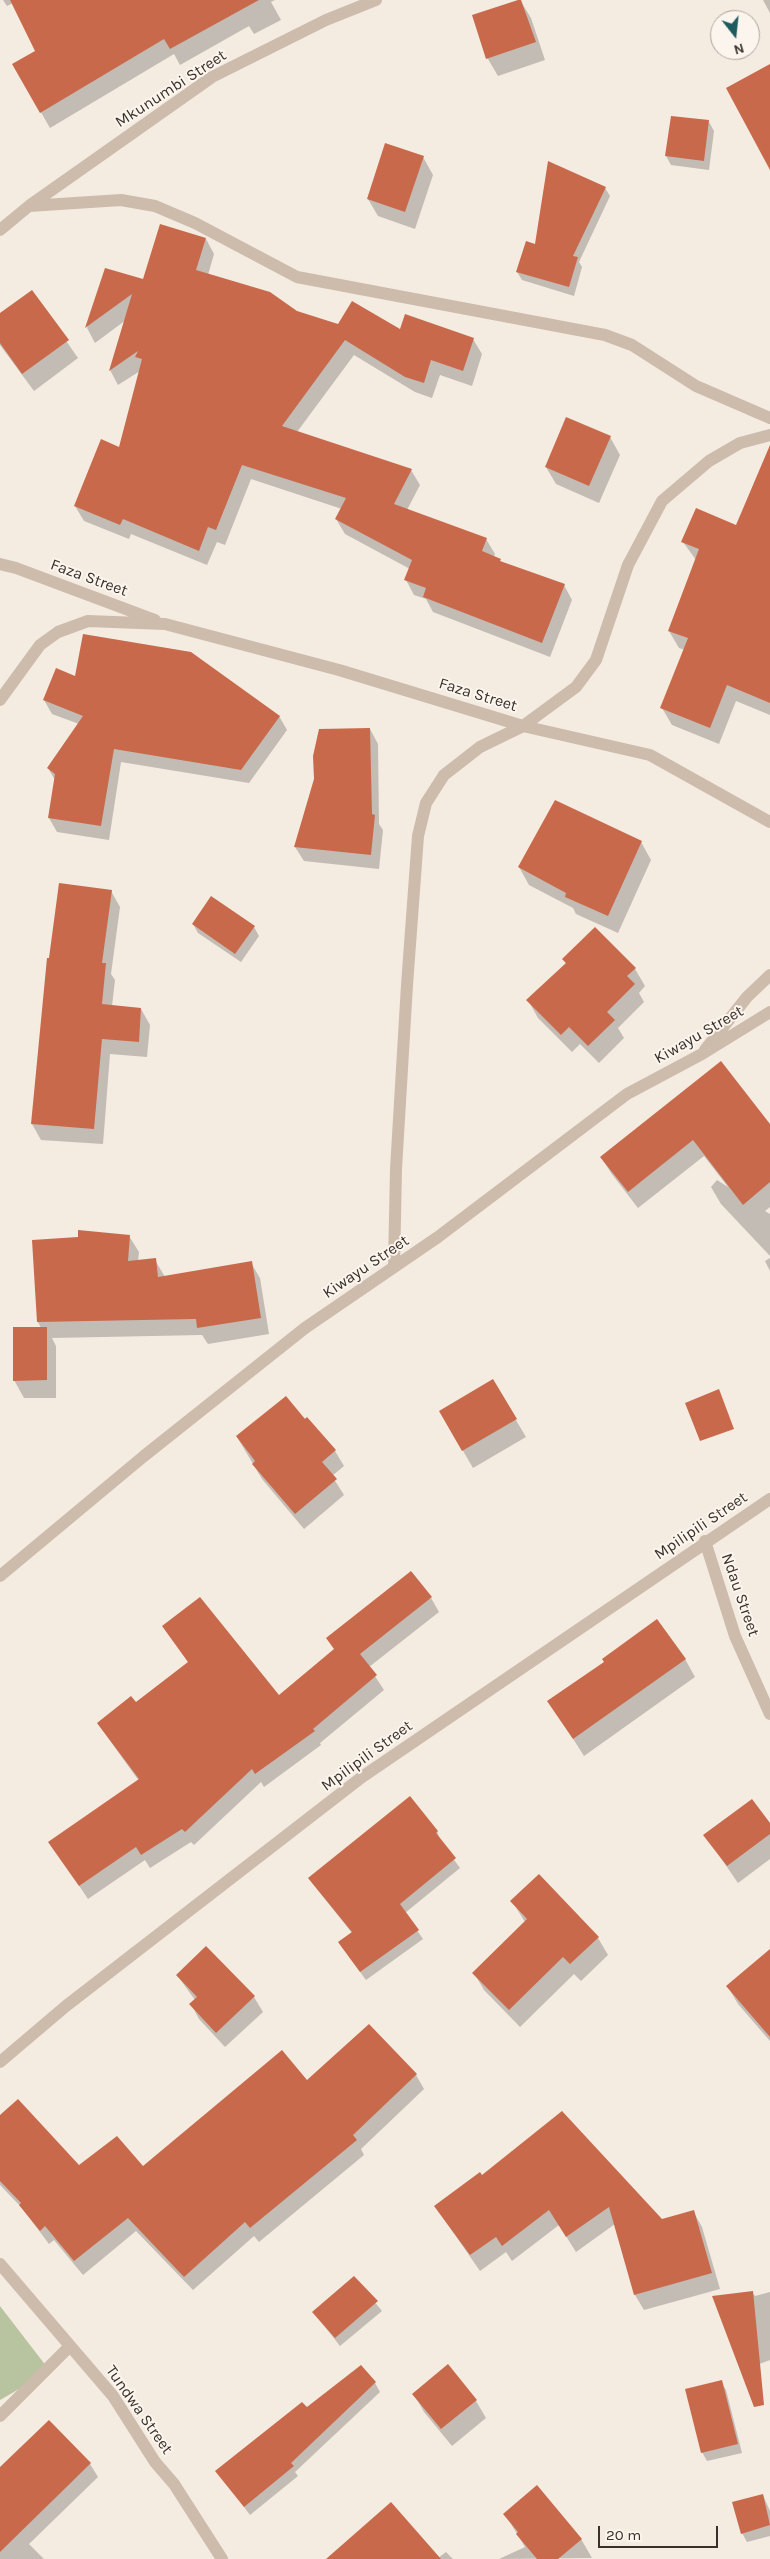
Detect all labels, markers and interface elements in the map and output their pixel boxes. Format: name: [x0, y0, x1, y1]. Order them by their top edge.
north arrow: [710, 10, 760, 60]
text: N: [732, 39, 746, 58]
street label: Mkunumbi Street: [112, 46, 230, 132]
street label: Faza Street: [48, 555, 130, 601]
street label: Faza Street: [436, 674, 520, 716]
street label: Kiwayu Street: [651, 1002, 747, 1068]
street label: Kiwayu Street: [319, 1231, 413, 1303]
street label: Mpilipili Street: [651, 1488, 751, 1564]
street label: Ndau Street: [717, 1551, 763, 1639]
street label: Mpilipili Street: [318, 1716, 416, 1796]
street label: Tundwa Street: [101, 2362, 177, 2458]
scale bar: [600, 2516, 720, 2548]
text: 20 m: [606, 2526, 641, 2544]

